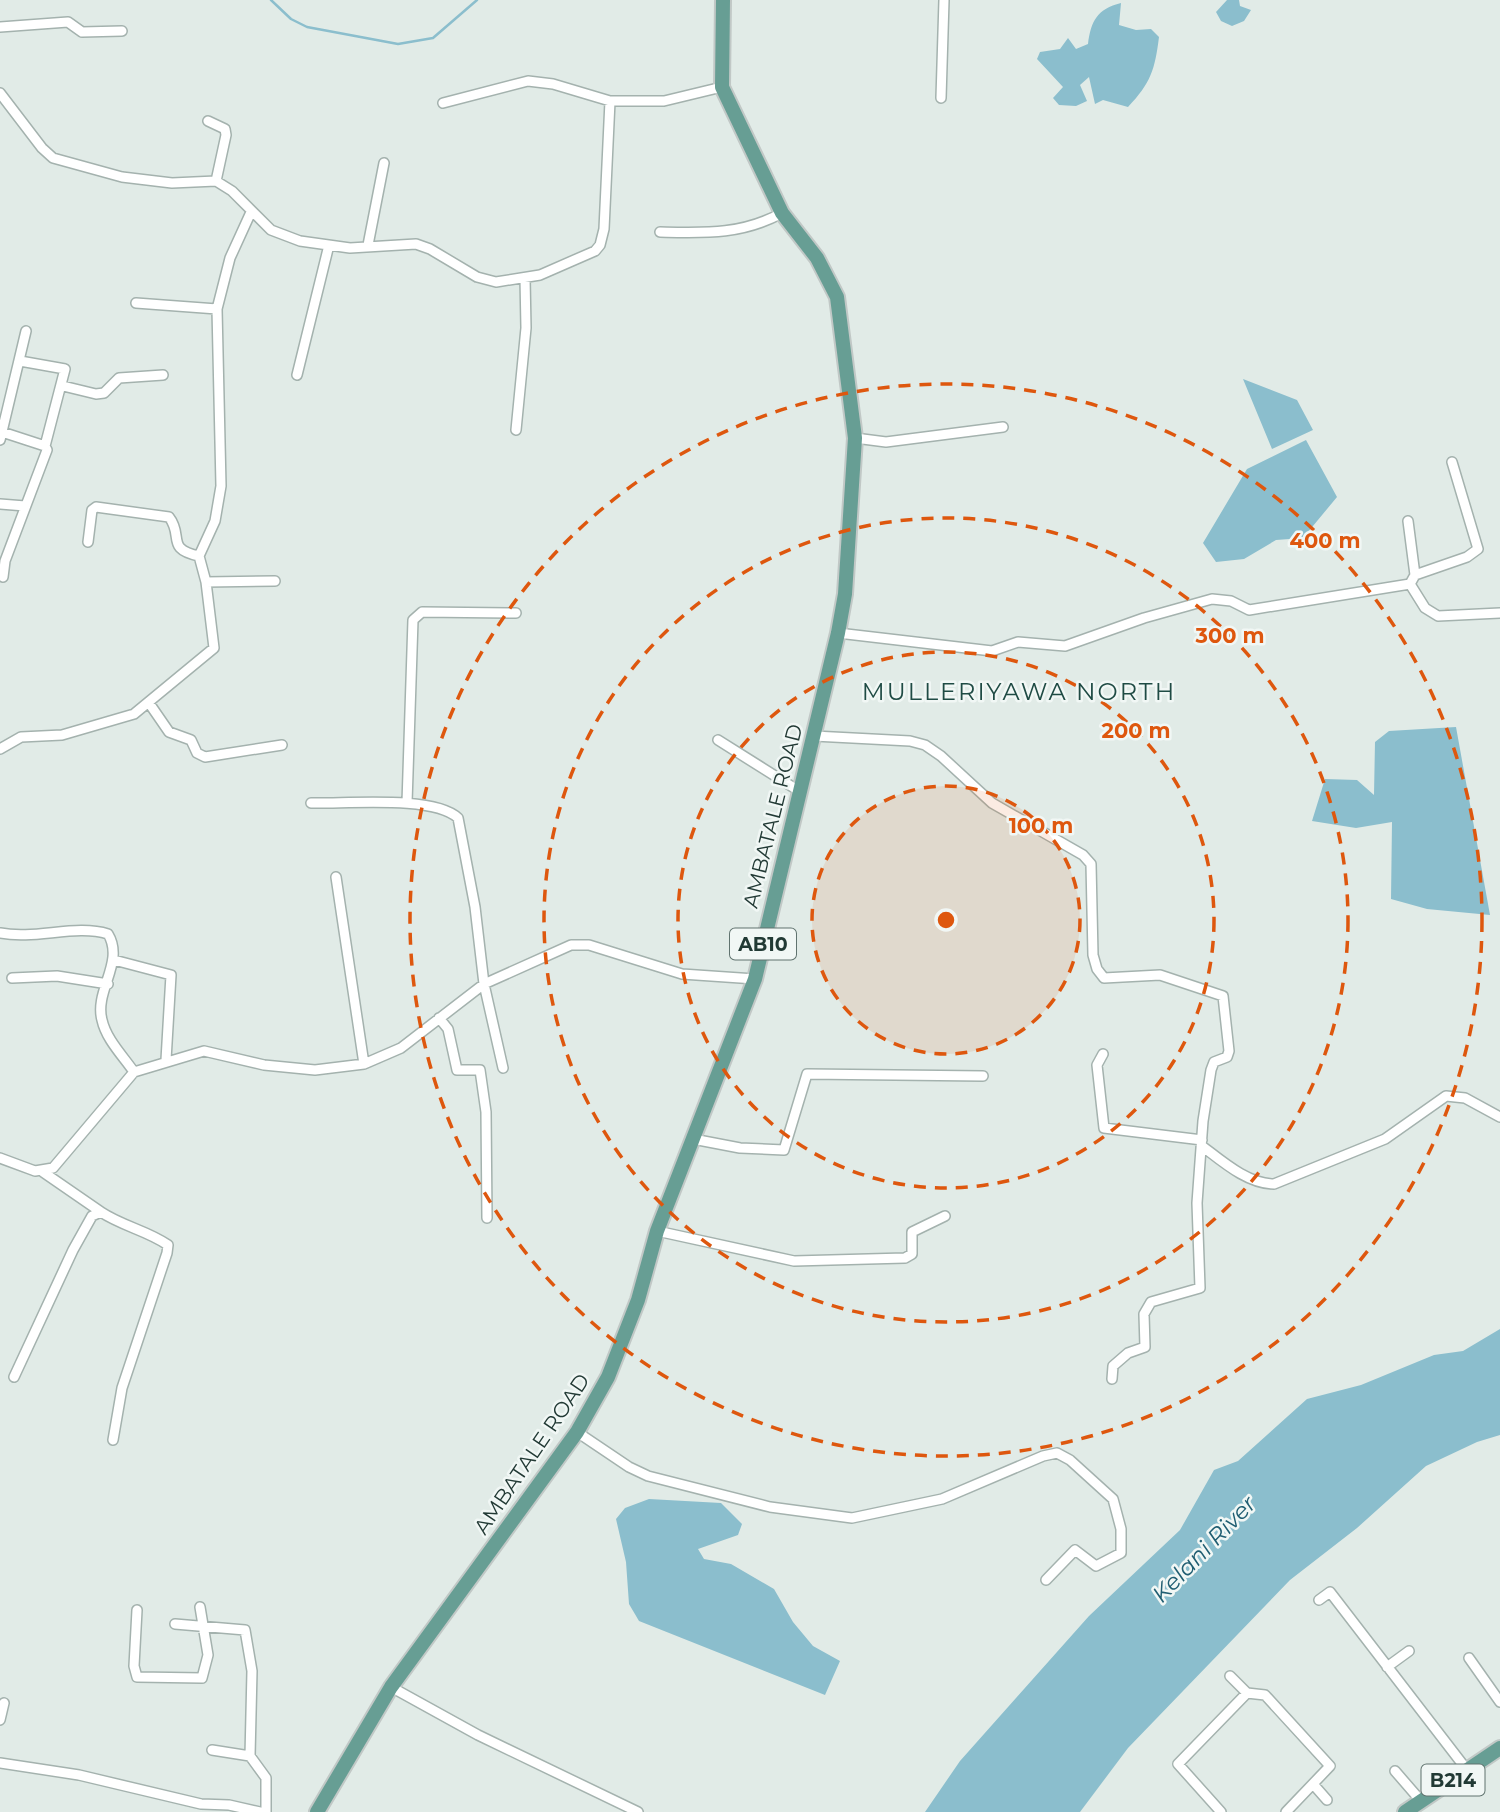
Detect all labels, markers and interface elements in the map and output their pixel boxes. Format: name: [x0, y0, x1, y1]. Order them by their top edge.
text: 400 m: [1290, 528, 1360, 553]
text: 300 m: [1195, 623, 1264, 648]
district label: MULLERIYAWA NORTH: [862, 677, 1176, 706]
text: 200 m: [1102, 718, 1170, 743]
street label: AMBATALE ROAD: [738, 721, 807, 910]
text: 100 m: [1009, 813, 1073, 838]
centre of rings: [934, 908, 958, 932]
road number: AB10: [730, 928, 796, 960]
street label: AMBATALE ROAD: [469, 1369, 595, 1539]
water label: Kelani River: [1146, 1489, 1262, 1608]
road number: B214: [1422, 1764, 1484, 1796]

